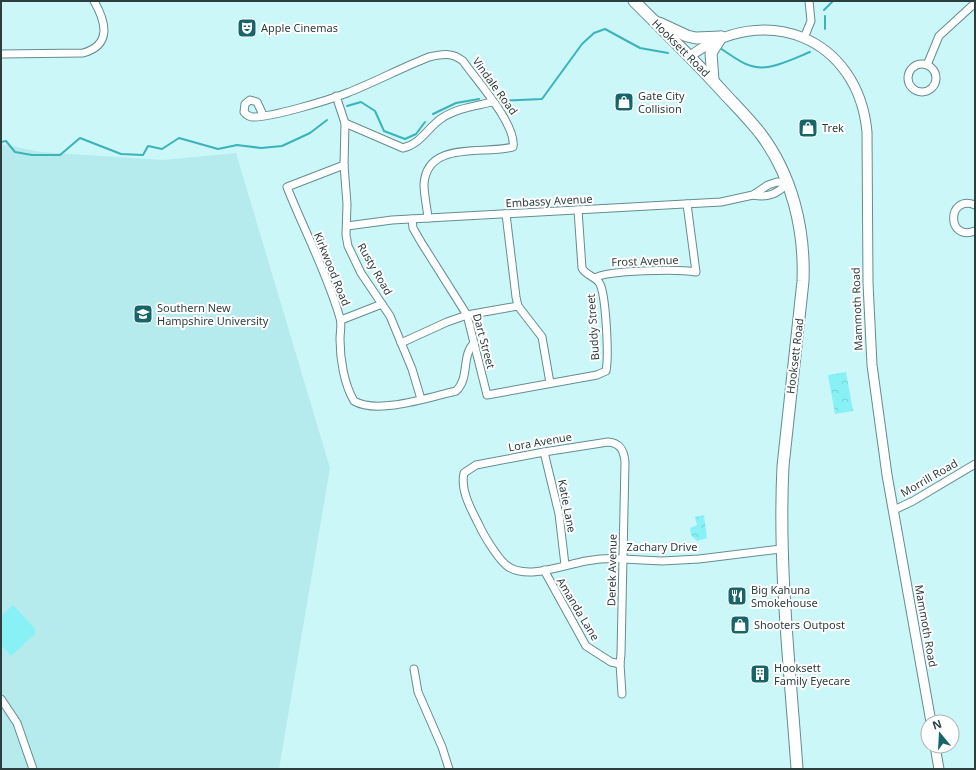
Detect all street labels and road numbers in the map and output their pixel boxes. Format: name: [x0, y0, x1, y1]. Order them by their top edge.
street label: Hooksett Road: [649, 15, 714, 80]
street label: Vindale Road: [469, 54, 521, 117]
street label: Embassy Avenue: [505, 191, 593, 210]
street label: Kirkwood Road: [311, 230, 354, 308]
street label: Rusty Road: [354, 240, 396, 298]
street label: Frost Avenue: [611, 252, 679, 269]
street label: Mammoth Road: [848, 267, 865, 351]
street label: Buddy Street: [583, 293, 602, 361]
street label: Dart Street: [470, 312, 499, 370]
street label: Hooksett Road: [782, 317, 807, 395]
street label: Lora Avenue: [507, 429, 573, 454]
street label: Morrill Road: [897, 455, 960, 500]
street label: Katie Lane: [555, 478, 580, 534]
street label: Derek Avenue: [603, 534, 620, 606]
street label: Zachary Drive: [627, 539, 697, 554]
street label: Amanda Lane: [554, 574, 603, 643]
street label: Mammoth Road: [912, 584, 941, 668]

